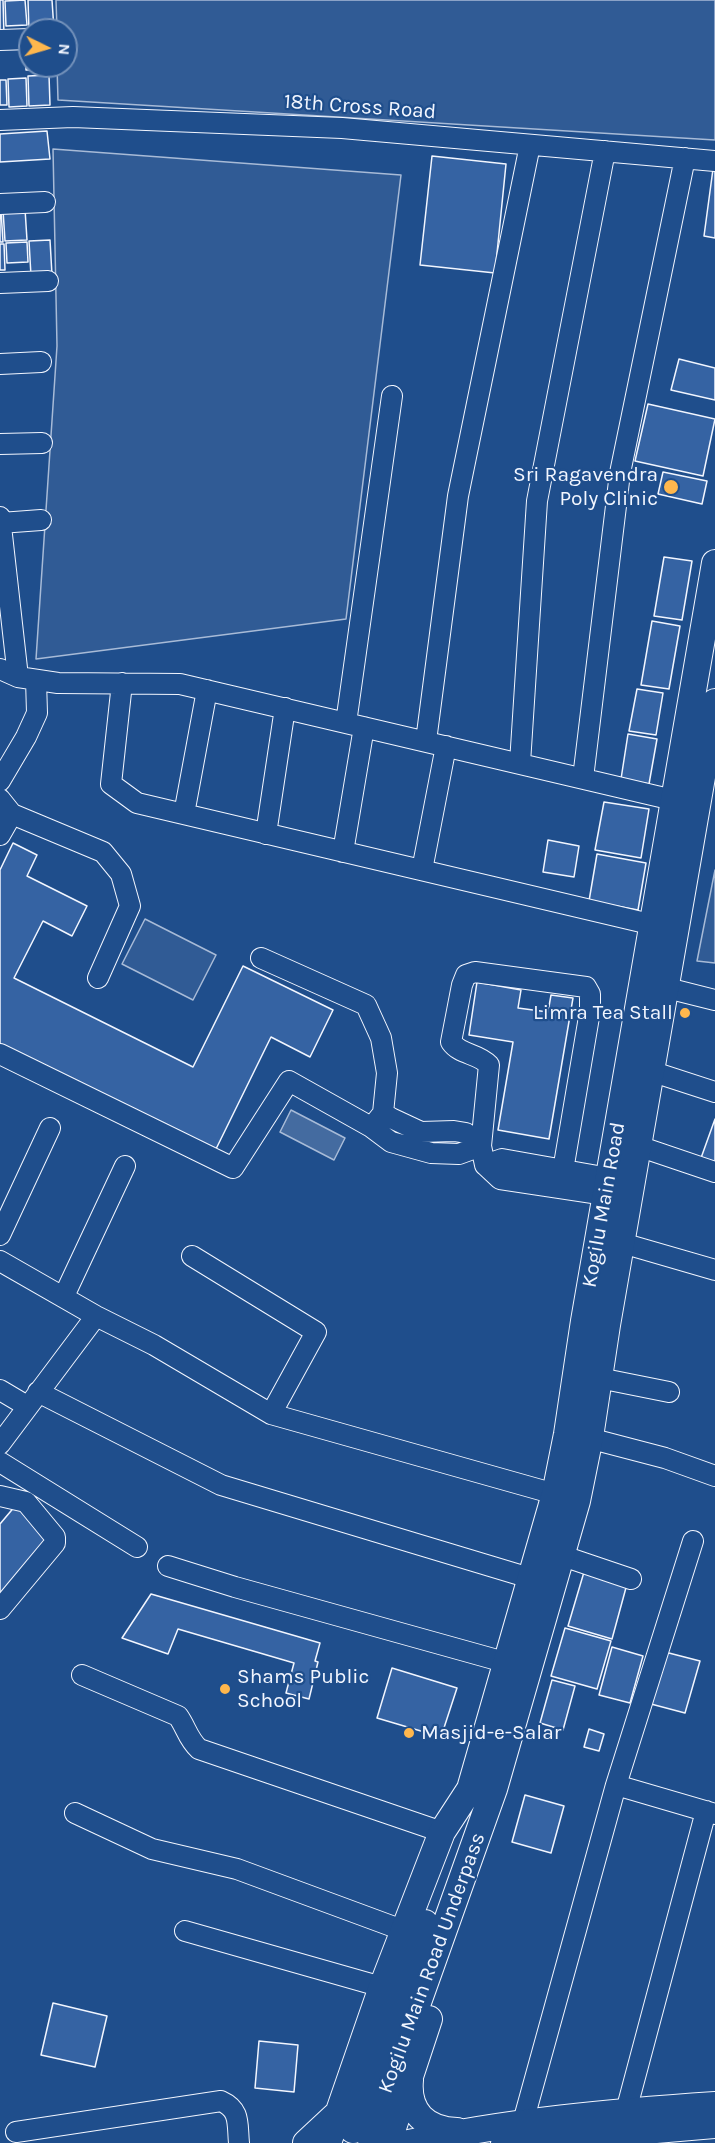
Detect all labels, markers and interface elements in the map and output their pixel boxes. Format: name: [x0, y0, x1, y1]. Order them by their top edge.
north arrow: [18, 18, 78, 78]
text: N: [54, 43, 74, 56]
street label: 18th Cross Road: [283, 89, 437, 125]
place label: Sri Ragavendra Poly Clinic: [513, 462, 658, 512]
marker: Sri Ragavendra Poly Clinic: [662, 478, 680, 496]
place label: Limra Tea Stall: [533, 1000, 673, 1026]
marker: Limra Tea Stall: [678, 1006, 692, 1020]
street label: Kogilu Main Road: [577, 1120, 631, 1290]
place label: Shams Public School: [237, 1664, 369, 1714]
marker: Shams Public School: [218, 1682, 232, 1696]
place label: Masjid-e-Salar: [421, 1720, 561, 1746]
marker: Masjid-e-Salar: [402, 1726, 416, 1740]
street label: Kogilu Main Road Underpass: [373, 1829, 491, 2097]

